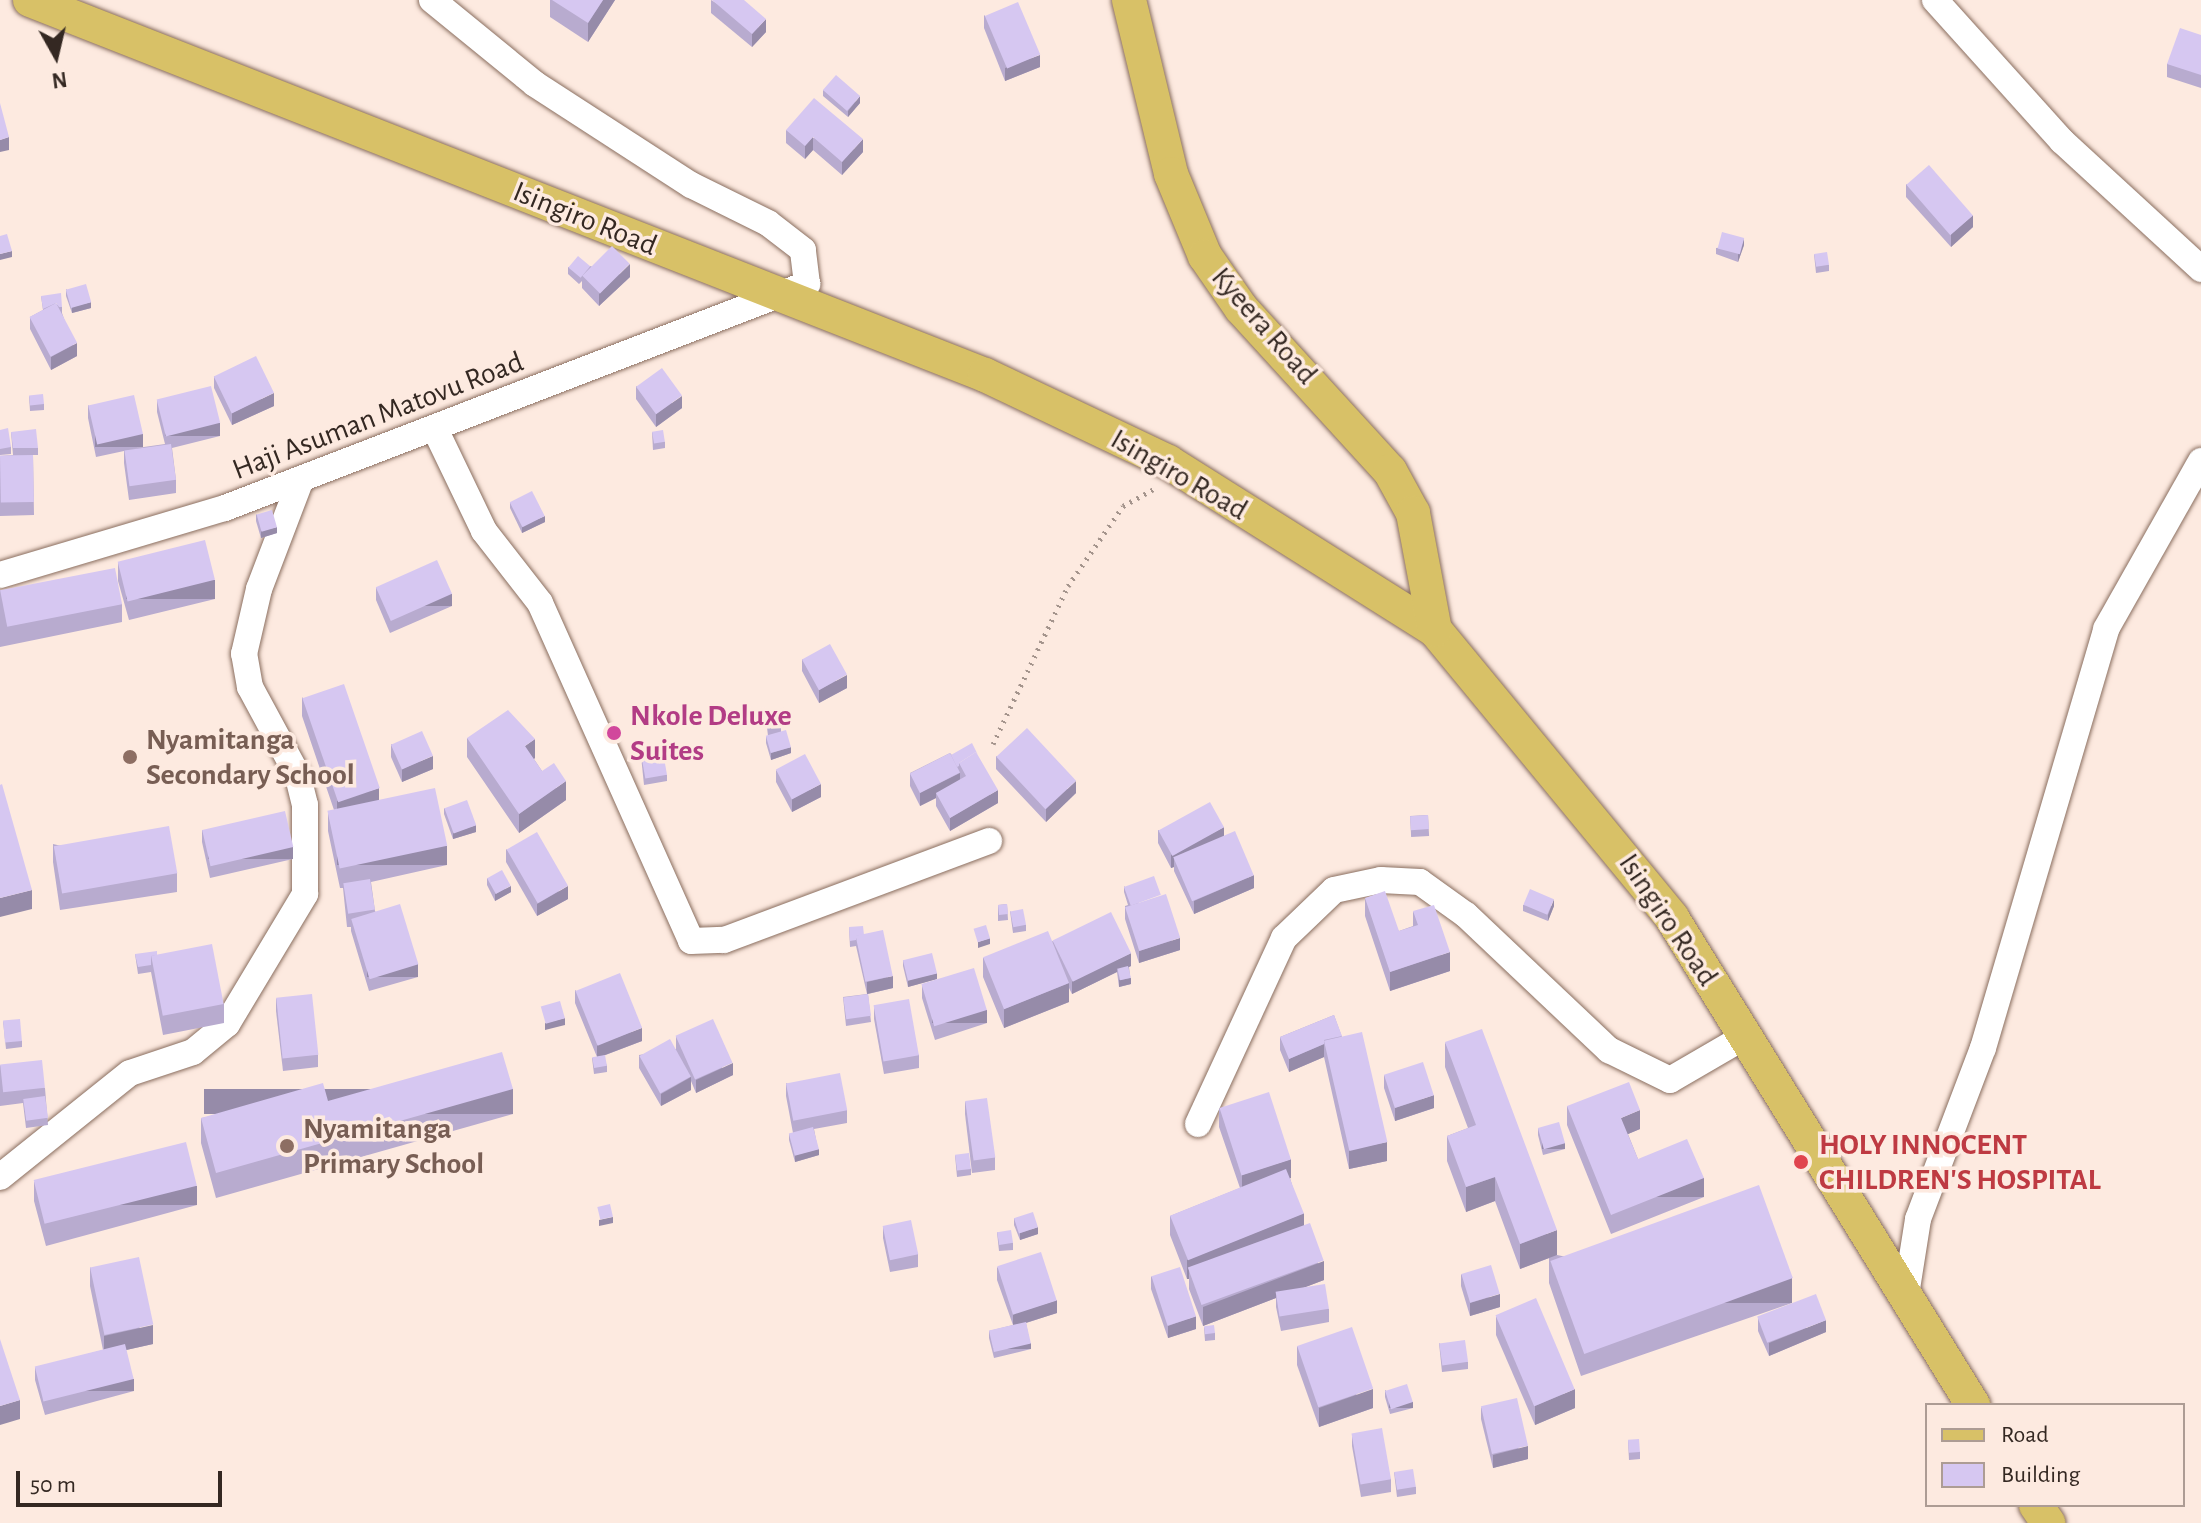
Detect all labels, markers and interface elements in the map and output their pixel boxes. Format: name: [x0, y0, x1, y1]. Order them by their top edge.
north arrow: [16, 16, 96, 96]
text: N: [50, 68, 68, 92]
street label: Isingiro Road: [508, 174, 662, 264]
street label: Kyeera Road: [1203, 260, 1325, 392]
street label: Haji Asuman Matovu Road: [227, 344, 529, 488]
street label: Isingiro Road: [1104, 421, 1254, 529]
place label: Nkole Deluxe Suites: [630, 698, 792, 768]
place label: Nyamitanga Secondary School: [146, 722, 355, 792]
marker: Nkole Deluxe Suites: [605, 724, 623, 742]
marker: Nyamitanga Secondary School: [121, 748, 139, 766]
street label: Isingiro Road: [1611, 847, 1725, 993]
place label: Nyamitanga Primary School: [303, 1111, 484, 1182]
place label: HOLY INNOCENT CHILDREN'S HOSPITAL: [1819, 1127, 2101, 1198]
marker: Nyamitanga Primary School: [278, 1137, 296, 1155]
marker: HOLY INNOCENT CHILDREN'S HOSPITAL: [1790, 1151, 1812, 1173]
legend: [1925, 1403, 2185, 1507]
text: Road: [2001, 1423, 2049, 1447]
scale bar: [20, 1455, 226, 1505]
text: Building: [2001, 1463, 2080, 1487]
text: 50 m: [30, 1473, 76, 1497]

